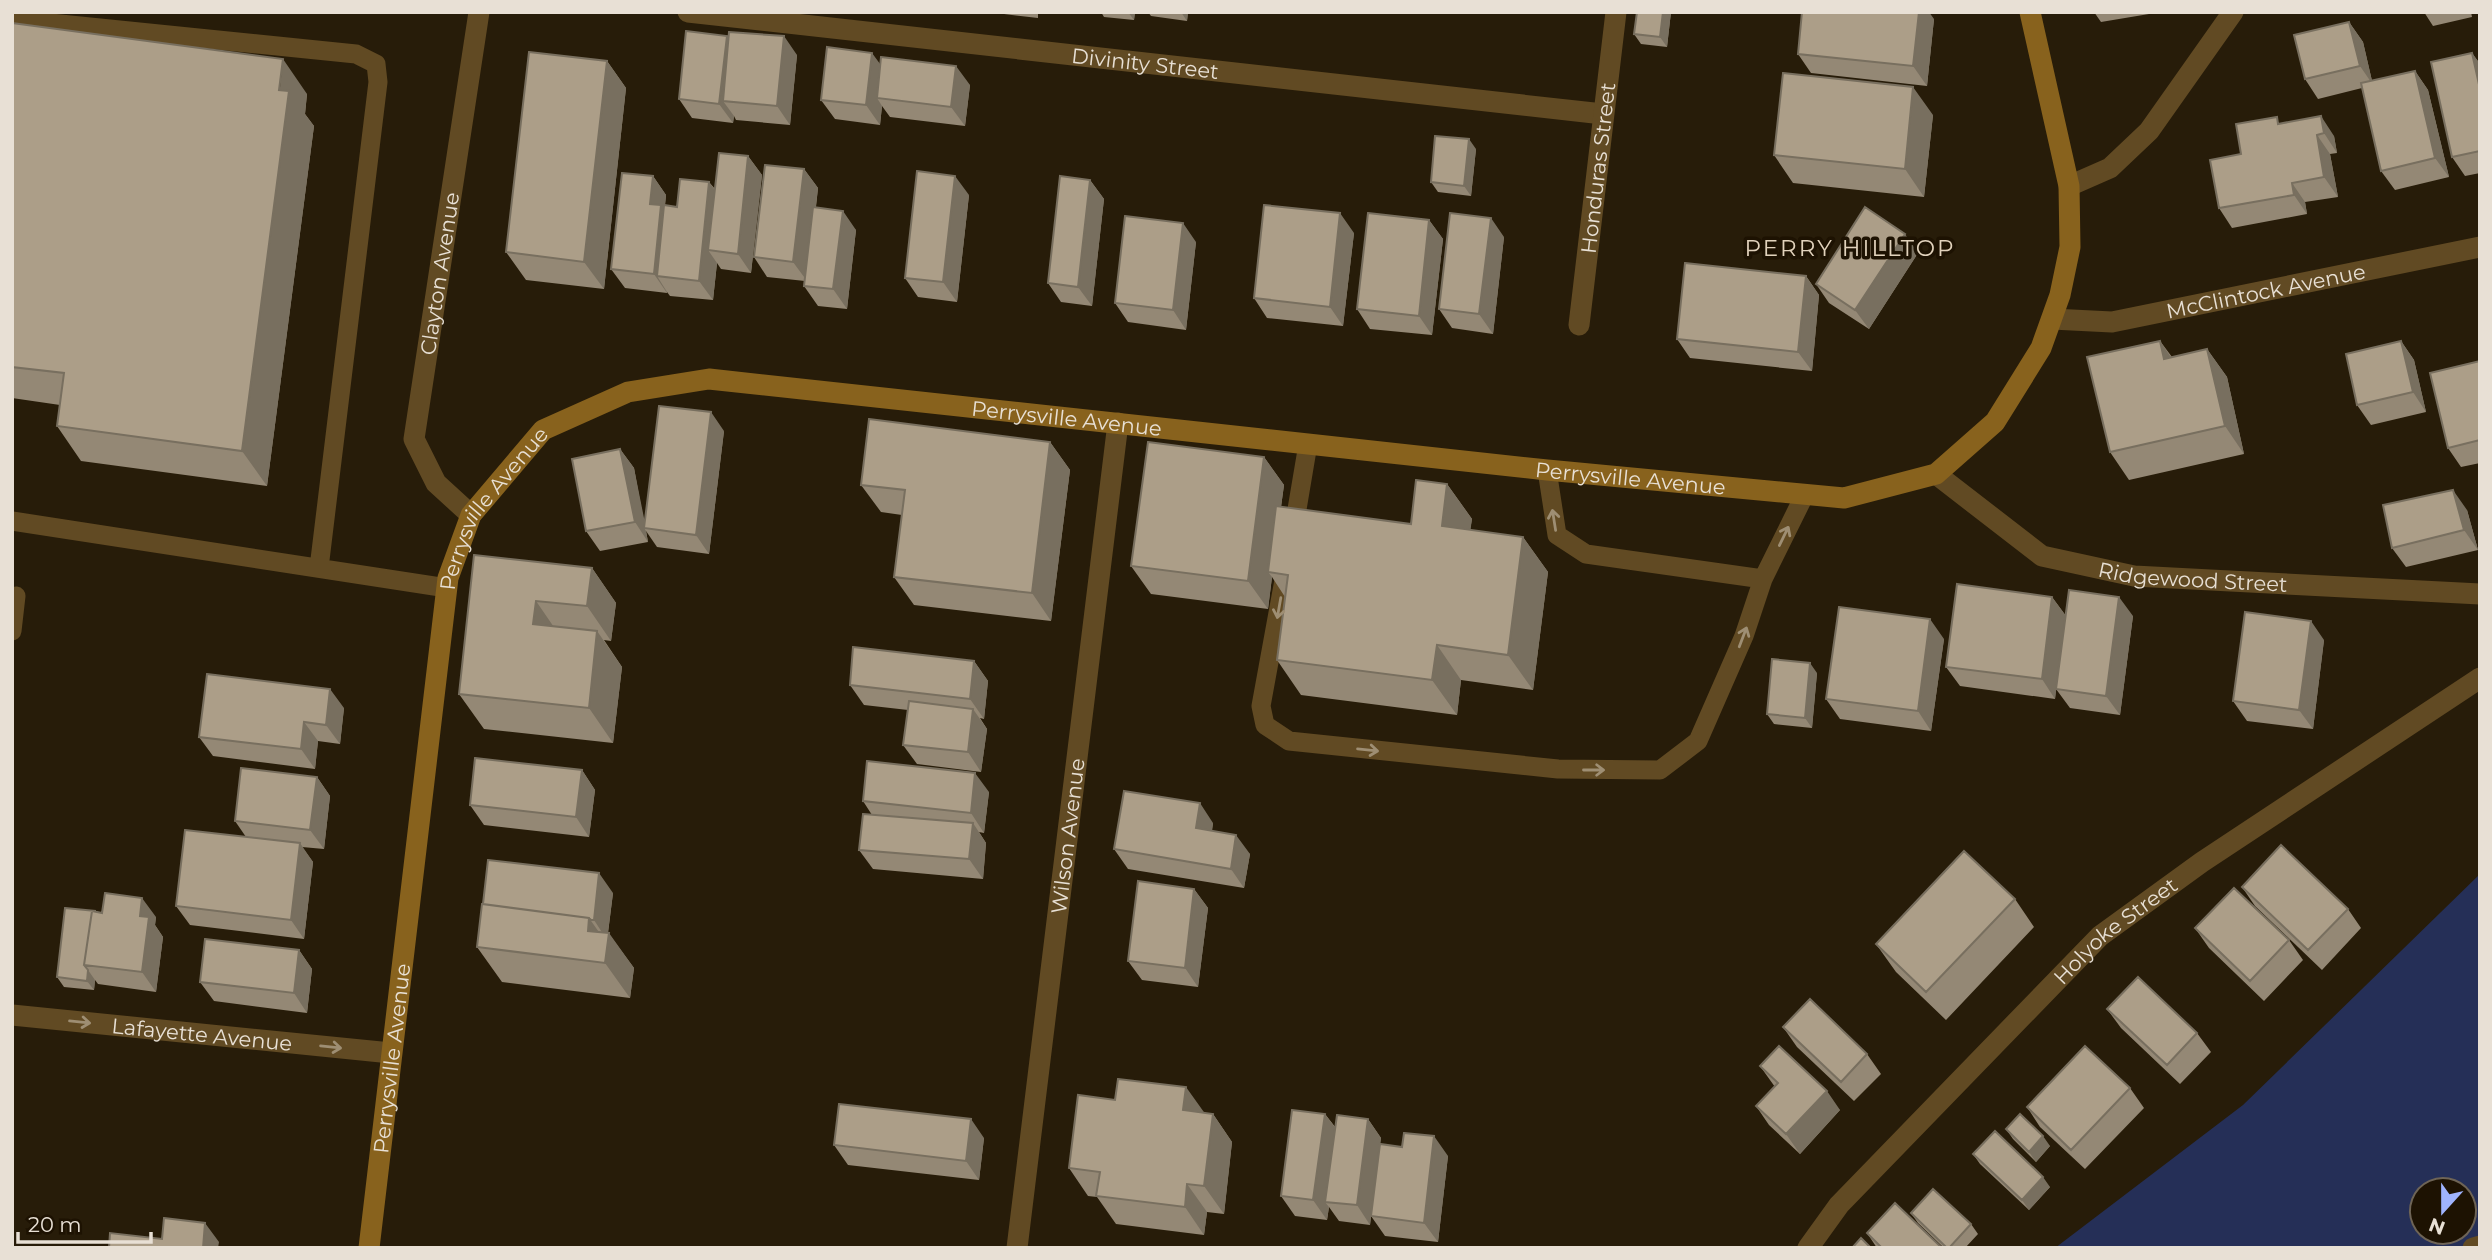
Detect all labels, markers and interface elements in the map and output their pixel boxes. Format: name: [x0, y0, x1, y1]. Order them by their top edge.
street label: Divinity Street: [1070, 42, 1220, 84]
street label: Honduras Street: [1575, 81, 1620, 255]
street label: Clayton Avenue: [414, 190, 464, 357]
district label: PERRY HILLTOP: [1744, 234, 1956, 262]
street label: McClintock Avenue: [2164, 258, 2368, 323]
street label: Perrysville Avenue: [970, 395, 1163, 441]
street label: Perrysville Avenue: [434, 422, 553, 592]
street label: Perrysville Avenue: [1534, 456, 1727, 499]
one-way arrow: [1547, 509, 1560, 532]
one-way arrow: [1778, 526, 1792, 547]
street label: Ridgewood Street: [2096, 556, 2288, 596]
one-way arrow: [1272, 596, 1286, 619]
one-way arrow: [1738, 626, 1750, 648]
one-way arrow: [1356, 743, 1378, 756]
street label: Wilson Avenue: [1046, 757, 1089, 915]
one-way arrow: [1582, 763, 1605, 777]
street label: Holyoke Street: [2048, 872, 2182, 989]
street label: Perrysville Avenue: [368, 962, 415, 1155]
street label: Lafayette Avenue: [111, 1013, 294, 1056]
one-way arrow: [68, 1015, 91, 1028]
one-way arrow: [319, 1040, 342, 1053]
north arrow: [2408, 1176, 2478, 1246]
scale bar: [18, 1200, 150, 1244]
text: 20 m: [28, 1212, 82, 1237]
text: N: [2426, 1213, 2448, 1240]

